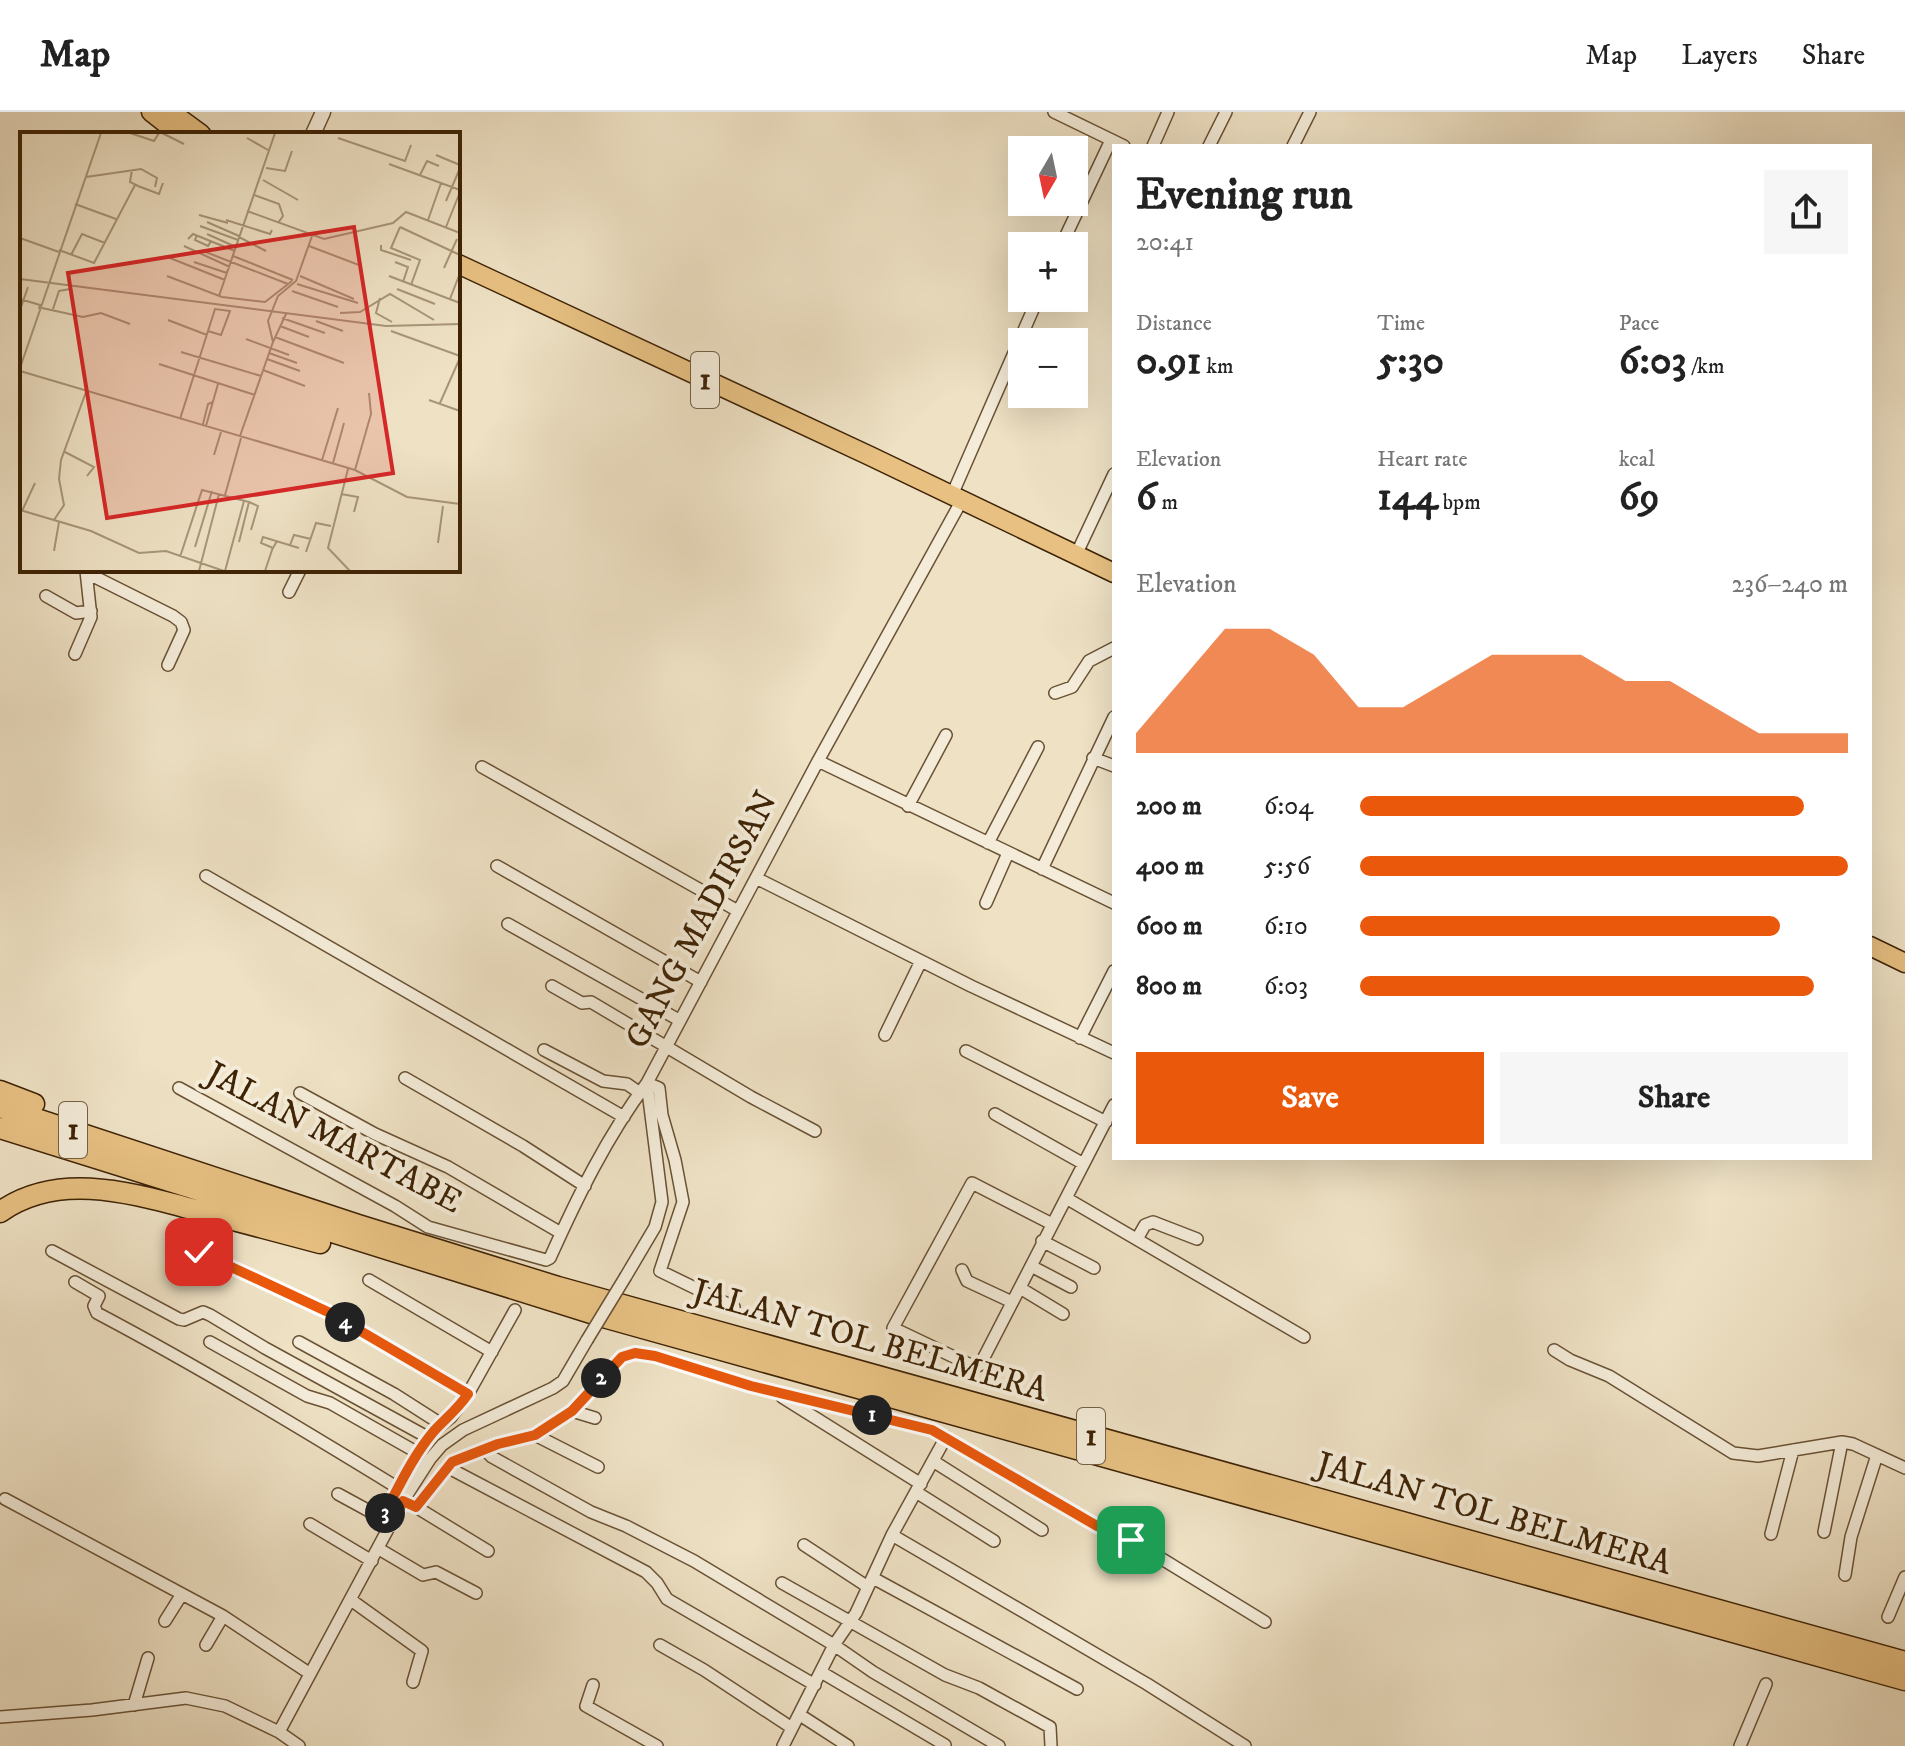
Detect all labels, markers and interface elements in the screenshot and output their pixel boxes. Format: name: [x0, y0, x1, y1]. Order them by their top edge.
text: Map: [40, 31, 110, 79]
text: Map: [1586, 38, 1637, 73]
text: Layers: [1681, 38, 1758, 73]
text: Share: [1802, 38, 1865, 73]
inset map: [20, 132, 460, 572]
north arrow: [1008, 136, 1088, 216]
map controls: [1008, 136, 1088, 408]
text: Evening run: [1136, 168, 1353, 223]
button: share: [1764, 170, 1848, 254]
text: 20:41: [1136, 226, 1194, 259]
button: +: [1008, 232, 1088, 312]
text: Distance: [1136, 310, 1212, 337]
text: Time: [1377, 310, 1425, 337]
text: Pace: [1619, 310, 1659, 337]
button: −: [1008, 328, 1088, 408]
text: 0.91: [1136, 337, 1201, 387]
text: 5:30: [1377, 337, 1444, 387]
text: 6:03: [1619, 337, 1686, 387]
road number: 1: [691, 352, 719, 408]
text: km: [1201, 353, 1234, 380]
text: /km: [1686, 353, 1725, 380]
text: Elevation: [1136, 446, 1221, 473]
text: Heart rate: [1377, 446, 1468, 473]
text: kcal: [1619, 446, 1655, 473]
text: 6: [1136, 473, 1157, 523]
text: 144: [1377, 473, 1438, 523]
text: 69: [1619, 473, 1659, 523]
text: m: [1157, 489, 1178, 516]
text: bpm: [1438, 489, 1481, 516]
text: Elevation: [1136, 568, 1237, 601]
text: 236–240 m: [1731, 568, 1848, 601]
street label: GANG MADIRSAN: [616, 784, 788, 1056]
text: 200 m: [1136, 790, 1202, 823]
text: 6:04: [1264, 790, 1313, 823]
text: 400 m: [1136, 850, 1204, 883]
text: 5:56: [1264, 850, 1310, 883]
text: 600 m: [1136, 910, 1203, 943]
text: 6:10: [1264, 910, 1308, 943]
text: 800 m: [1136, 970, 1202, 1003]
text: 6:03: [1264, 970, 1308, 1003]
street label: JALAN MARTABE: [196, 1051, 469, 1223]
button: Save: [1136, 1052, 1484, 1144]
button: Share: [1500, 1052, 1848, 1144]
road number: 1: [59, 1102, 87, 1158]
pin: [165, 1218, 233, 1286]
icon: check: [177, 1230, 221, 1274]
street label: JALAN TOL BELMERA: [685, 1269, 1053, 1412]
pin: 4: [325, 1302, 365, 1342]
text: 4: [339, 1308, 351, 1335]
pin: 2: [581, 1358, 621, 1398]
text: 2: [596, 1364, 606, 1391]
pin: 1: [852, 1395, 892, 1435]
text: 1: [868, 1401, 876, 1428]
road number: 1: [1077, 1408, 1105, 1464]
street label: JALAN TOL BELMERA: [1309, 1442, 1677, 1585]
pin: 3: [365, 1493, 405, 1533]
text: 3: [381, 1499, 389, 1526]
pin: [1097, 1506, 1165, 1574]
icon: arrive: [1109, 1518, 1153, 1562]

